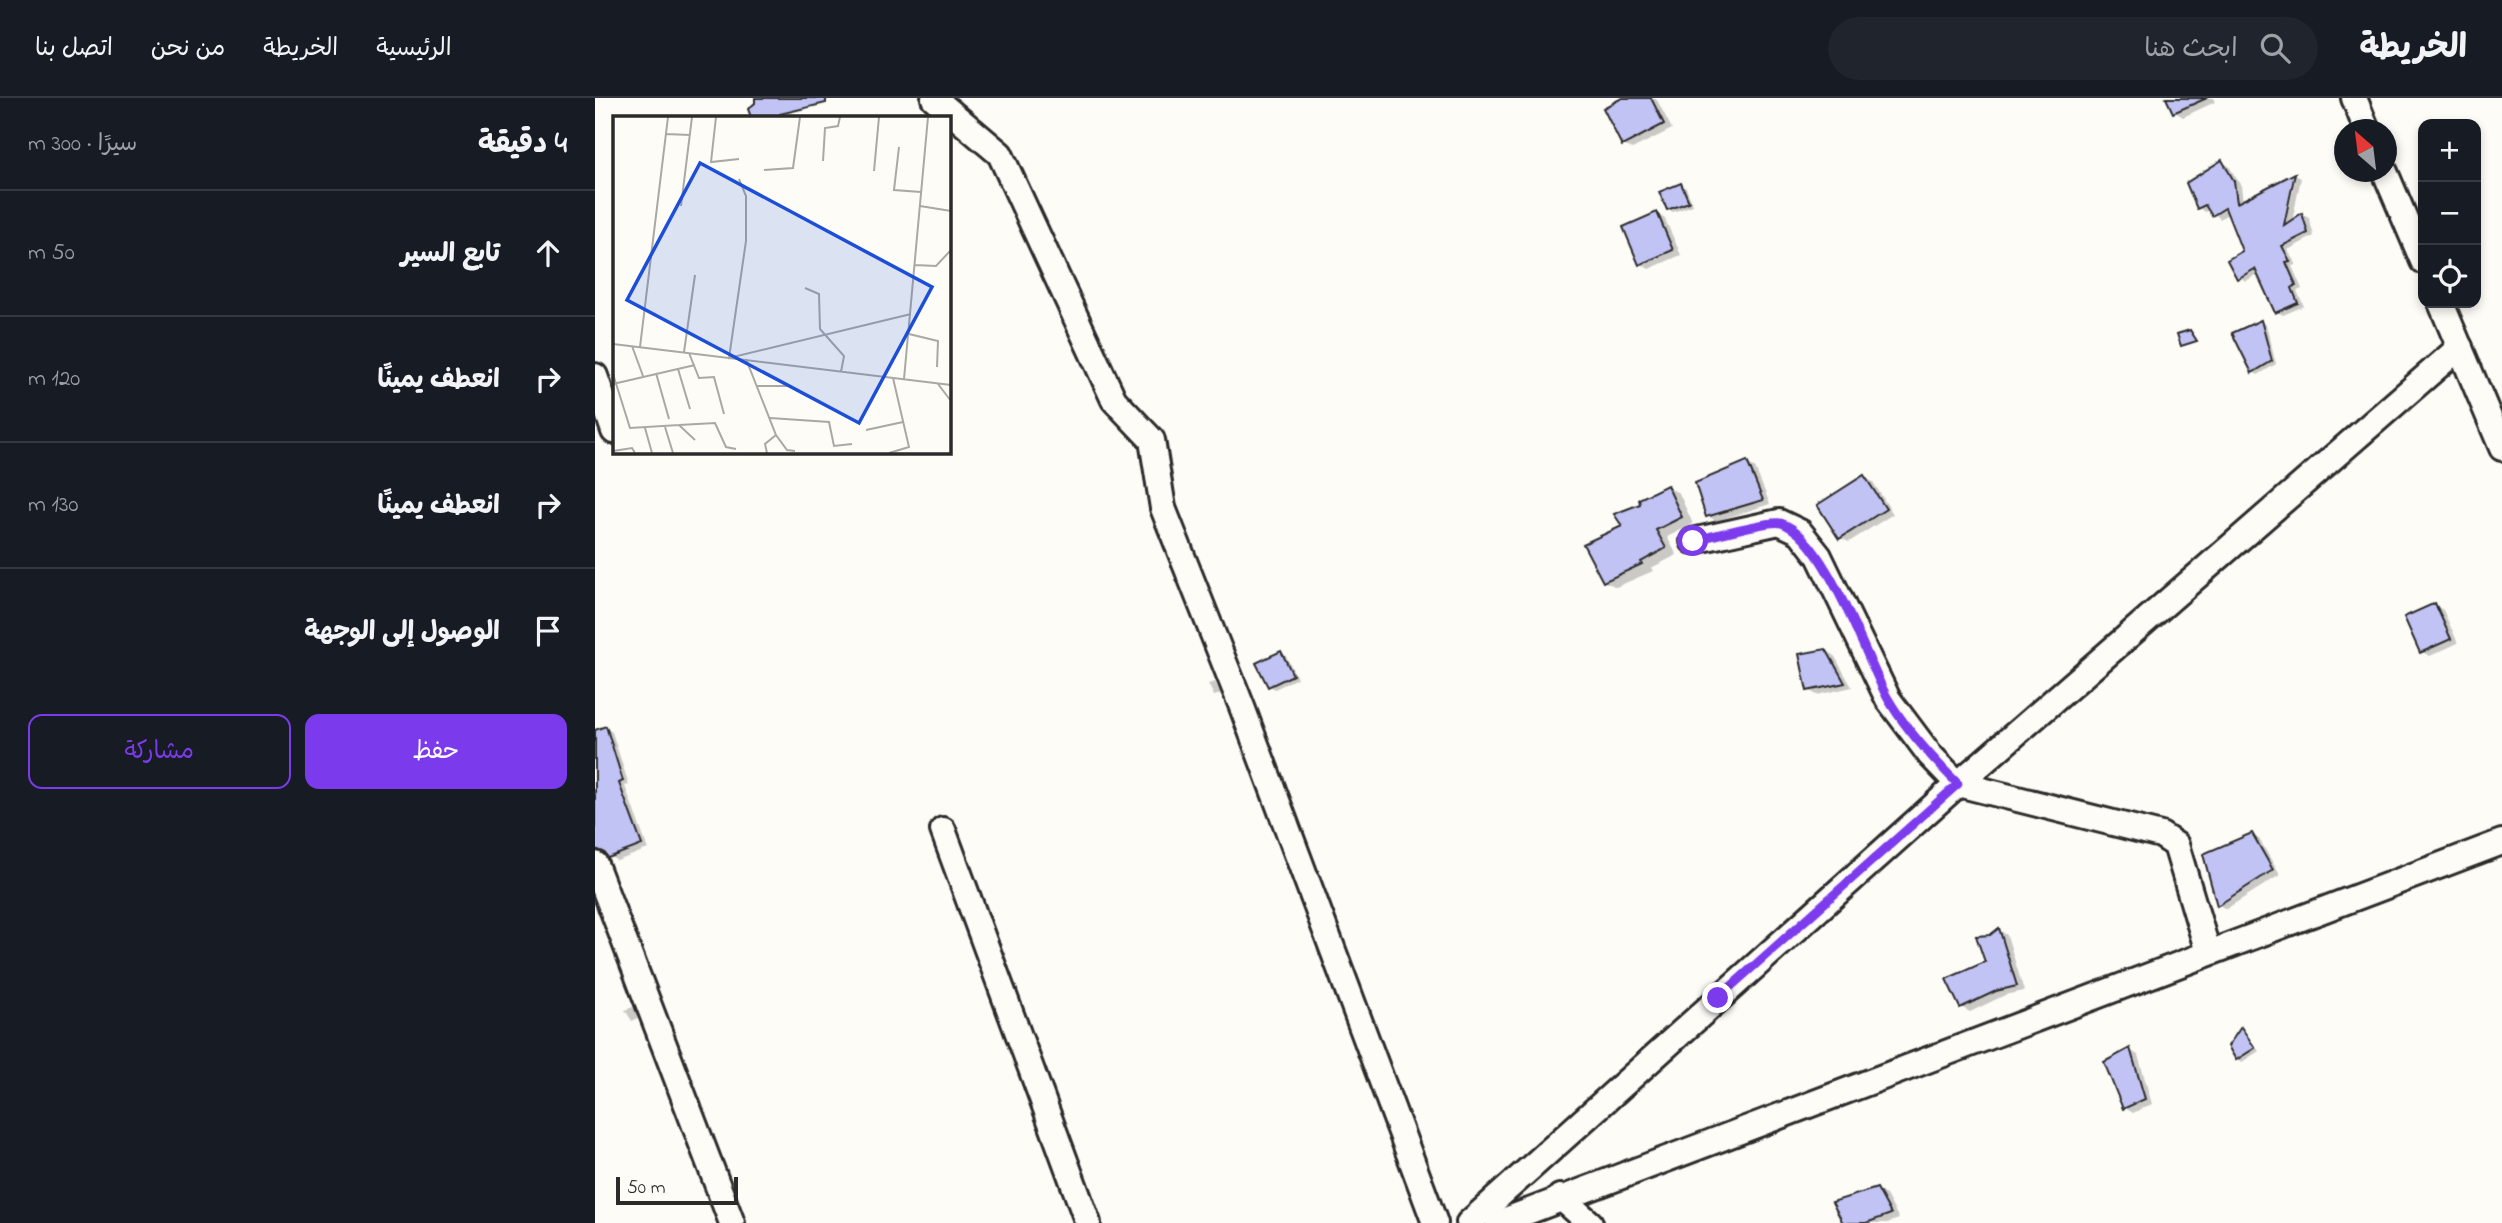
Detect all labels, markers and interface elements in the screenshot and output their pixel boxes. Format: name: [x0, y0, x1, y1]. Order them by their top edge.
search box: [1828, 17, 2318, 80]
text: الخريطة: [2360, 25, 2467, 73]
icon: search: [2256, 29, 2294, 67]
text: ابحث هنا: [2144, 31, 2238, 69]
text: اتصل بنا: [35, 32, 113, 67]
text: من نحن: [151, 32, 225, 67]
text: الخريطة: [263, 32, 338, 67]
text: الرئيسية: [376, 32, 452, 67]
inset map: [613, 116, 950, 453]
north arrow: [2334, 119, 2397, 182]
map controls: [2418, 119, 2481, 308]
button: +: [2418, 119, 2481, 182]
text: 4 دقيقة: [478, 123, 567, 167]
text: سيرًا · 300 m: [28, 128, 137, 161]
button: −: [2418, 182, 2481, 245]
icon: ahead: [529, 234, 567, 272]
text: تابع السير: [401, 236, 500, 274]
text: 50 m: [28, 237, 75, 270]
button: locate: [2418, 245, 2481, 308]
icon: right: [529, 360, 567, 398]
text: انعطف يمينًا: [377, 362, 500, 400]
text: 120 m: [28, 363, 80, 396]
icon: right: [529, 486, 567, 524]
text: انعطف يمينًا: [377, 488, 500, 526]
text: 130 m: [28, 489, 78, 522]
route start: [1677, 525, 1708, 556]
icon: arrive: [529, 612, 567, 650]
text: الوصول إلى الوجهة: [304, 614, 500, 652]
button: مشاركة: [28, 714, 291, 789]
button: حفظ: [305, 714, 567, 789]
route end: [1702, 982, 1733, 1013]
scale bar: [616, 1174, 739, 1206]
text: 50 m: [627, 1175, 666, 1202]

